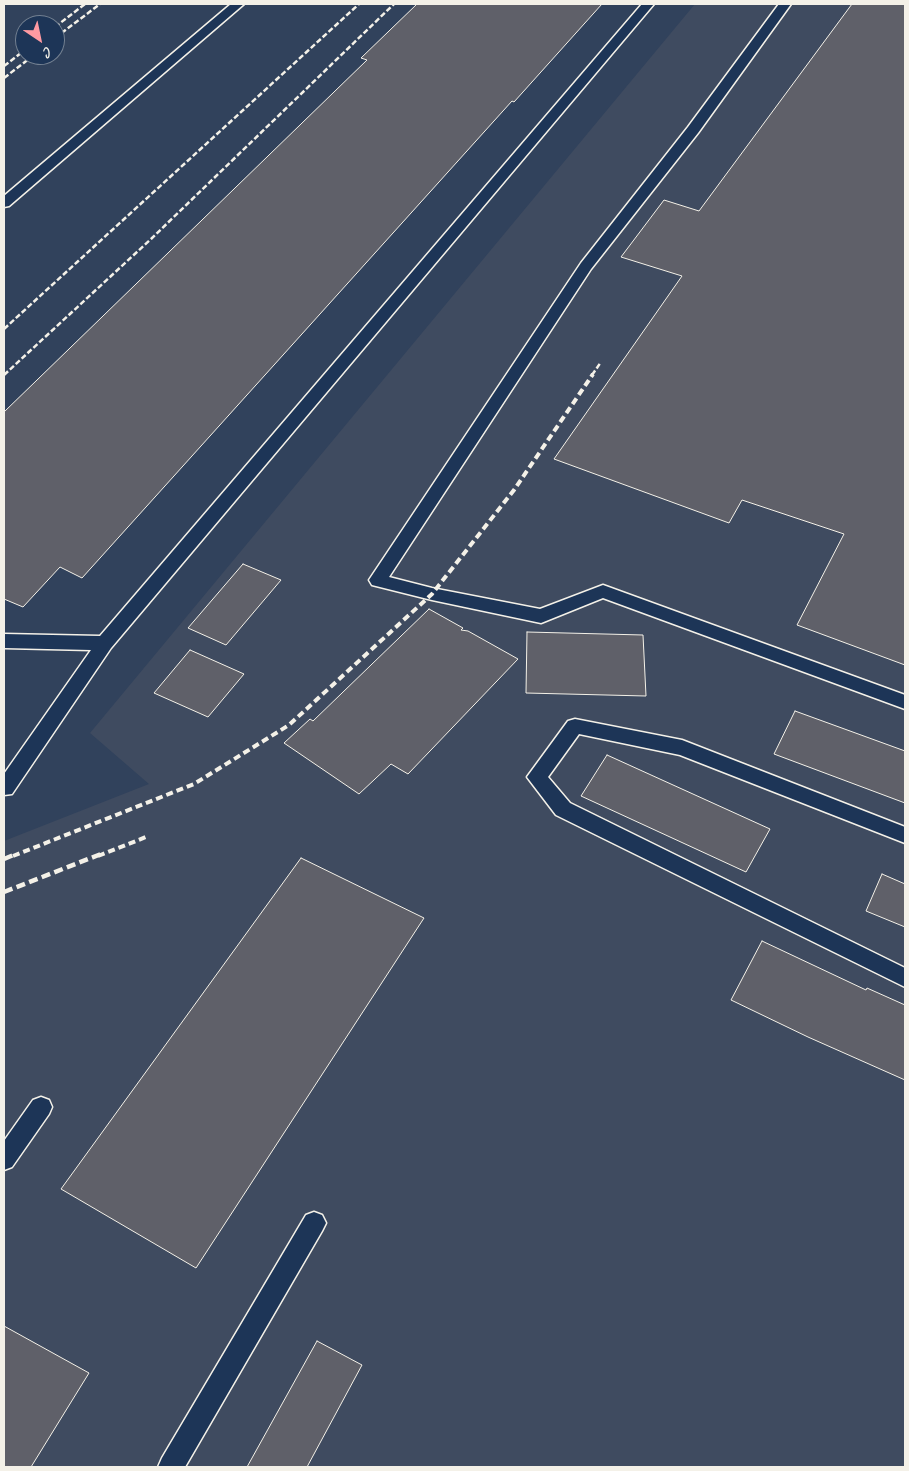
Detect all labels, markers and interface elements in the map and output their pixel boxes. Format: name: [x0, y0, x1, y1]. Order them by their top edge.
north arrow: [15, 15, 65, 65]
text: С: [41, 43, 56, 61]

